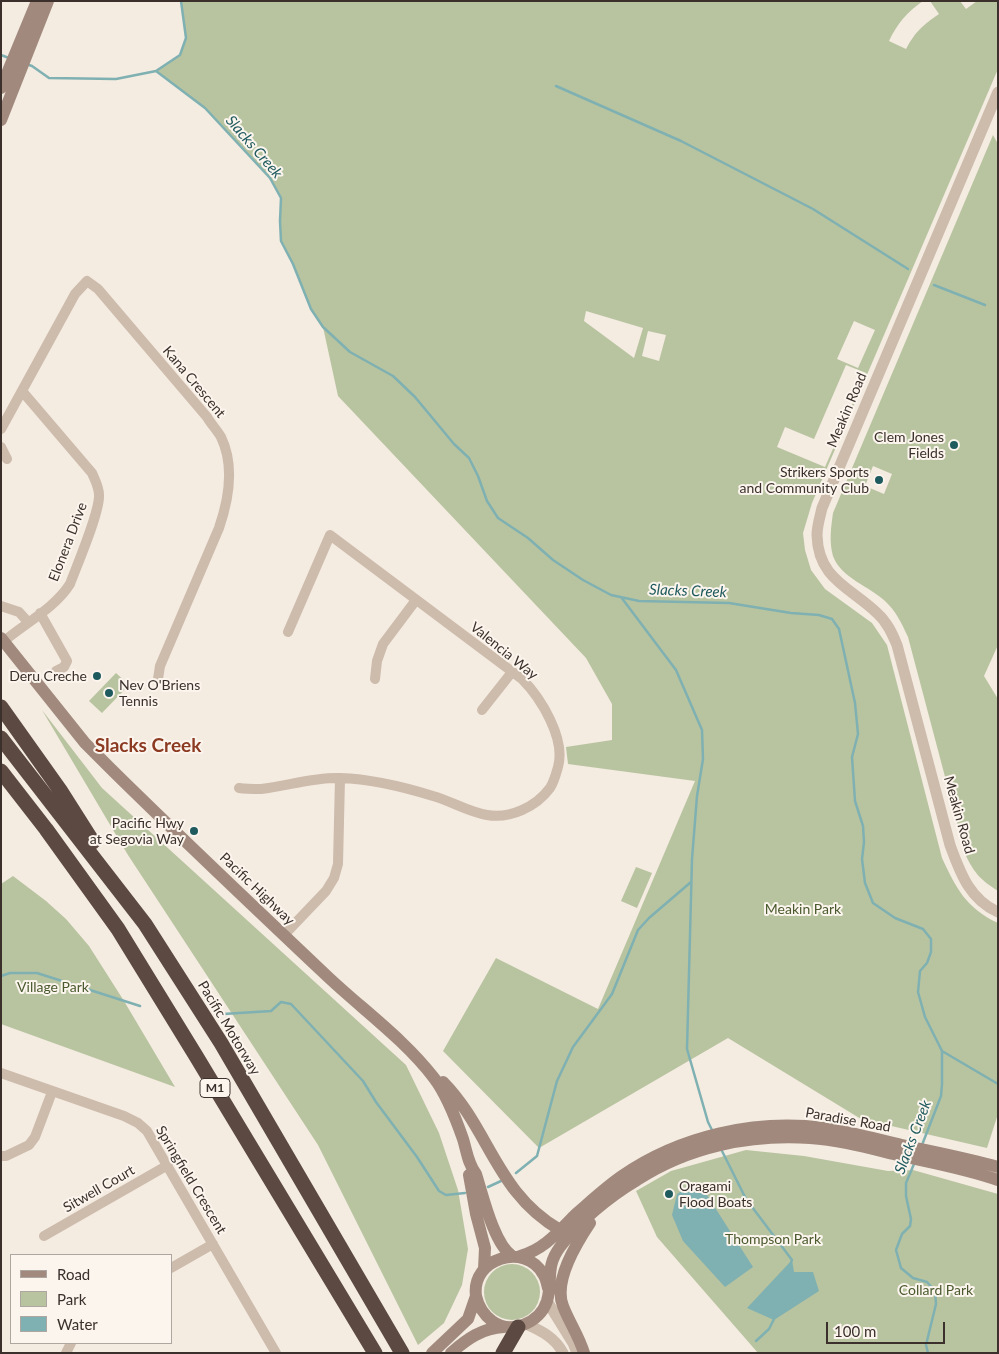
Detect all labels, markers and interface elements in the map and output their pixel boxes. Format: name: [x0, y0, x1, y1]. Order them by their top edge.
water label: Slacks Creek: [222, 112, 286, 182]
street label: Kana Crescent: [159, 343, 229, 421]
street label: Meakin Road: [824, 370, 870, 450]
place label: Clem Jones Fields: [874, 429, 944, 462]
marker: Clem Jones Fields: [948, 439, 960, 451]
place label: Strikers Sports and Community Club: [740, 464, 869, 497]
marker: Strikers Sports and Community Club: [873, 474, 885, 486]
street label: Elonera Drive: [45, 500, 91, 584]
water label: Slacks Creek: [649, 581, 727, 601]
street label: Valencia Way: [467, 619, 541, 683]
place label: Deru Creche: [9, 668, 87, 684]
marker: Deru Creche: [91, 670, 103, 682]
place label: Nev O'Briens Tennis: [119, 677, 200, 710]
marker: Nev O'Briens Tennis: [103, 687, 115, 699]
district label: Slacks Creek: [95, 735, 201, 757]
street label: Meakin Road: [940, 774, 978, 856]
place label: Pacific Hwy at Segovia Way: [90, 815, 184, 848]
marker: Pacific Hwy at Segovia Way: [188, 825, 200, 837]
street label: Pacific Highway: [216, 849, 298, 929]
park label: Meakin Park: [765, 901, 841, 917]
street label: Pacific Motorway: [194, 978, 264, 1078]
park label: Village Park: [17, 979, 89, 995]
road number: M1: [200, 1078, 230, 1098]
water label: Slacks Creek: [891, 1098, 935, 1176]
street label: Paradise Road: [804, 1104, 892, 1136]
street label: Springfield Crescent: [152, 1123, 230, 1237]
street label: Sitwell Court: [60, 1162, 138, 1216]
place label: Oragami Flood Boats: [679, 1178, 752, 1210]
marker: Oragami Flood Boats: [663, 1188, 675, 1200]
park label: Thompson Park: [725, 1231, 821, 1247]
legend: [10, 1254, 172, 1344]
text: Road: [57, 1265, 90, 1283]
park label: Collard Park: [899, 1282, 973, 1298]
text: Park: [57, 1290, 86, 1308]
scale bar: [829, 1312, 948, 1344]
text: Water: [57, 1315, 98, 1333]
text: 100 m: [834, 1322, 876, 1340]

